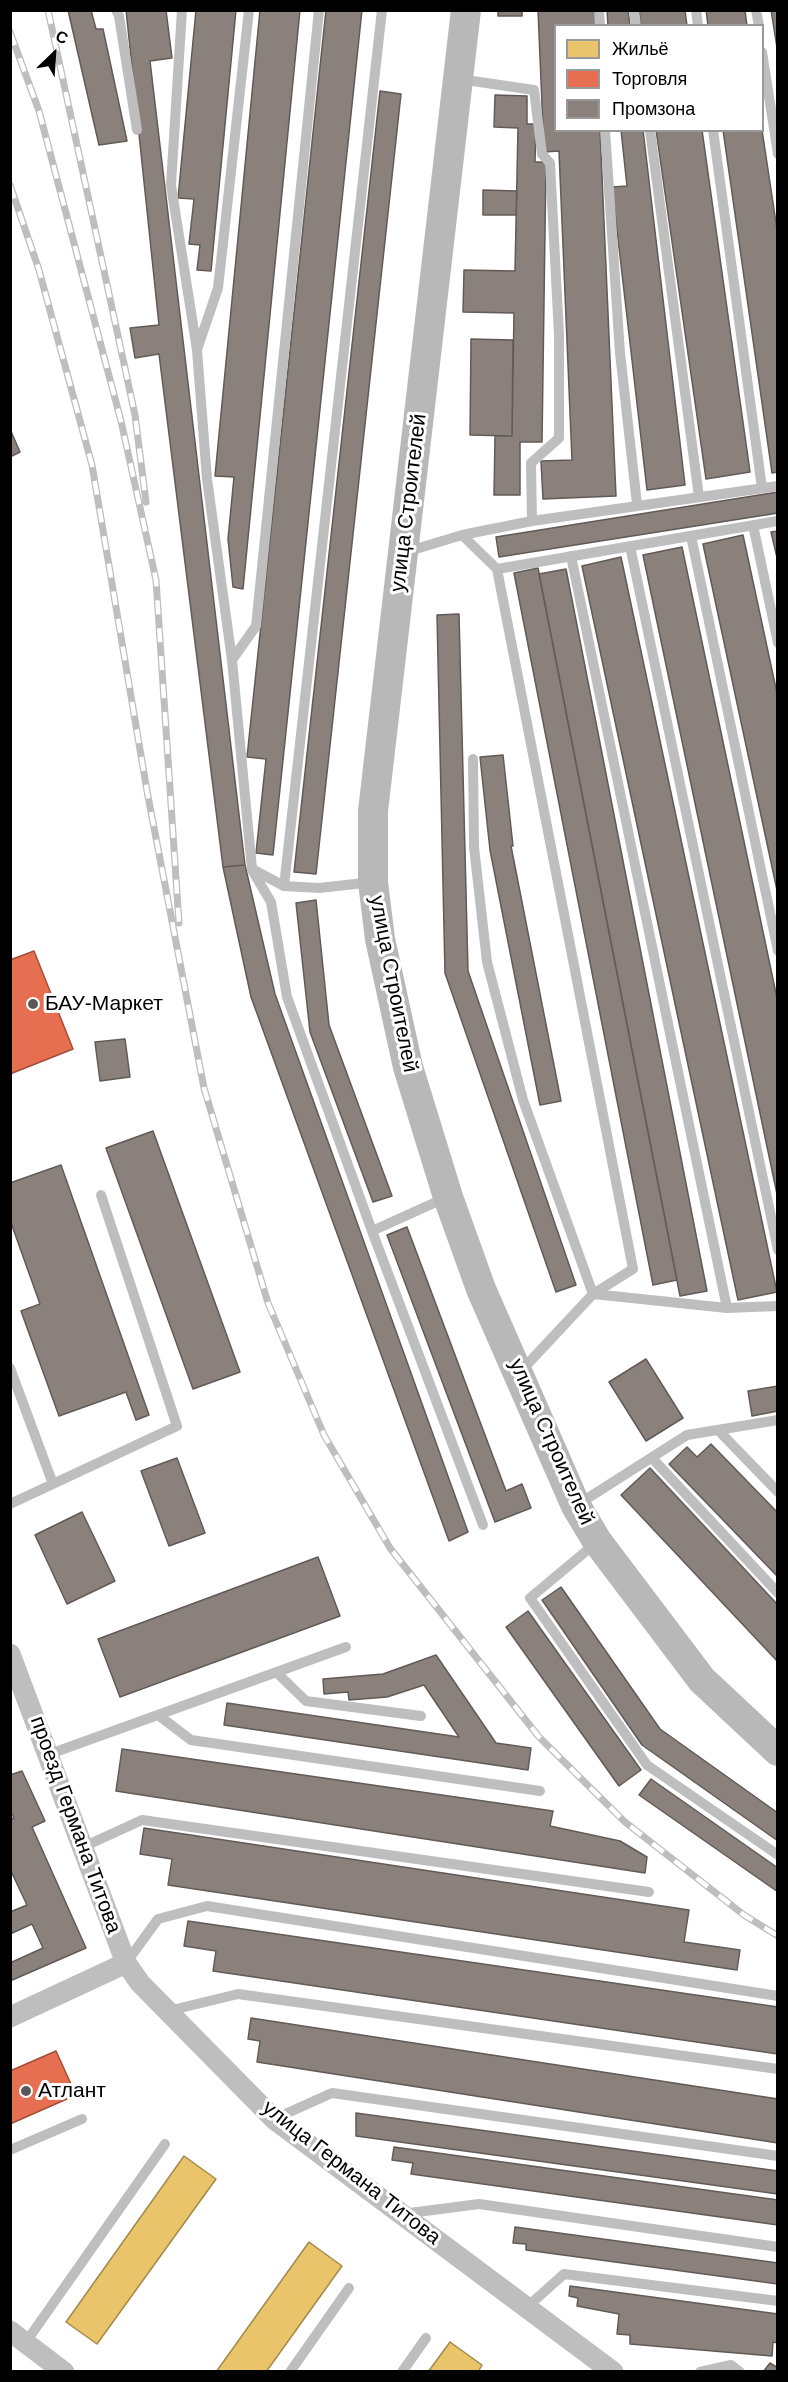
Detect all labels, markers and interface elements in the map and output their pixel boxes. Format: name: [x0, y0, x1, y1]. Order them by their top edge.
north arrow: [24, 24, 84, 84]
legend: [554, 24, 764, 132]
text: С: [53, 27, 71, 47]
text: Жильё: [612, 39, 669, 59]
text: Торговля: [612, 69, 687, 89]
text: Промзона: [612, 99, 695, 119]
street label: улица Строителей: [386, 412, 432, 594]
street label: улица Строителей: [364, 894, 422, 1074]
place label: БАУ-Маркет: [45, 991, 163, 1017]
marker: БАУ-Маркет: [26, 997, 40, 1011]
street label: улица Строителей: [503, 1355, 599, 1529]
street label: проезд Германа Титова: [24, 1713, 126, 1937]
place label: Атлант: [38, 2078, 106, 2104]
marker: Атлант: [19, 2084, 33, 2098]
street label: улица Германа Титова: [257, 2096, 445, 2250]

